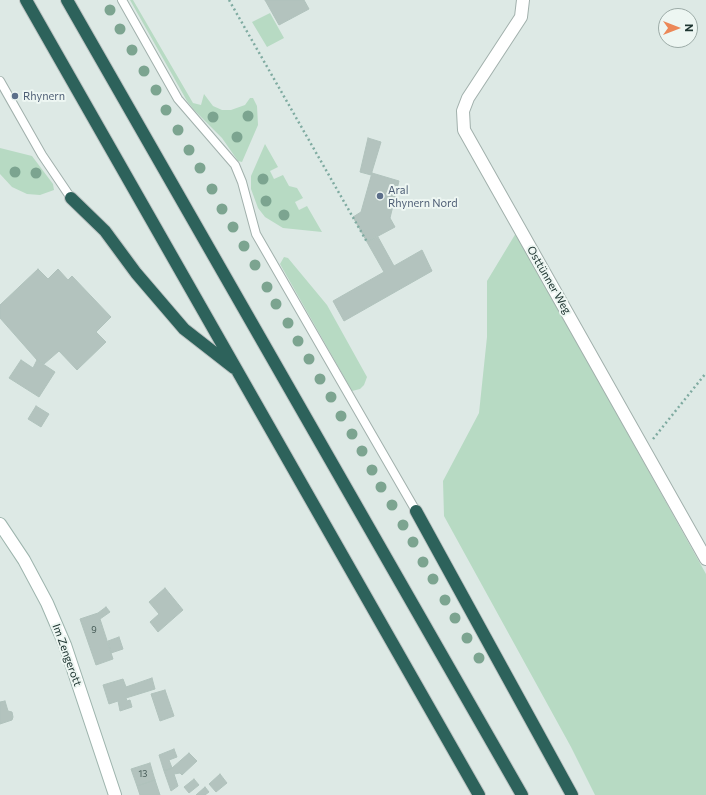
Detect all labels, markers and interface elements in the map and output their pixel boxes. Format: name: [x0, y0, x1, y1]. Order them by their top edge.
north arrow: [658, 8, 698, 48]
text: N: [683, 24, 696, 32]
place label: Rhynern: [23, 89, 65, 103]
marker: Rhynern: [10, 91, 20, 101]
place label: Aral Rhynern Nord: [388, 183, 458, 209]
marker: Aral Rhynern Nord: [375, 191, 385, 201]
street label: Osttünner Weg: [524, 244, 574, 316]
street label: Im Zengerott: [50, 622, 84, 688]
house number: 9: [91, 625, 97, 635]
house number: 13: [139, 769, 147, 779]

